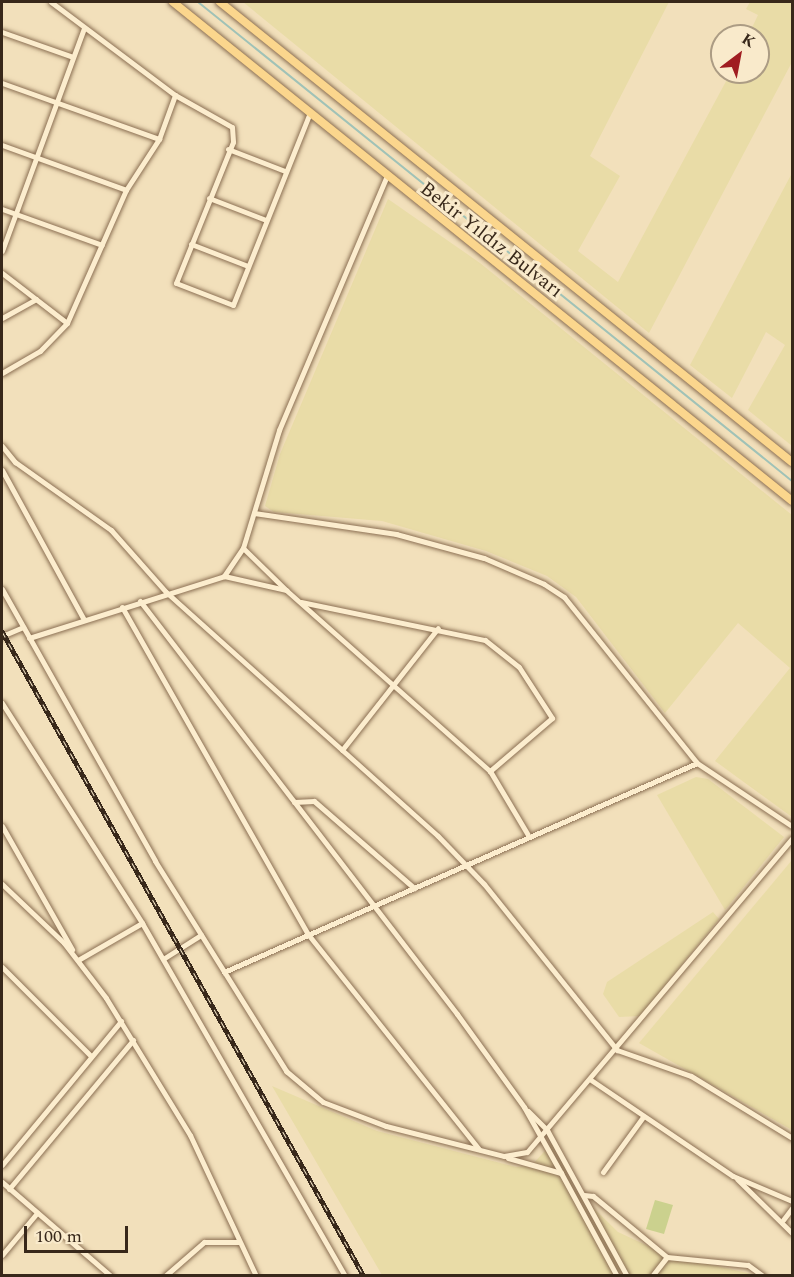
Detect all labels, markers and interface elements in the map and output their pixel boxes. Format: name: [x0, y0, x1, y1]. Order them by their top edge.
north arrow: [710, 24, 770, 84]
text: K: [737, 27, 760, 54]
street label: Bekir Yıldız Bulvarı: [415, 177, 567, 303]
scale bar: [27, 1214, 130, 1252]
text: 100 m: [35, 1223, 82, 1250]

